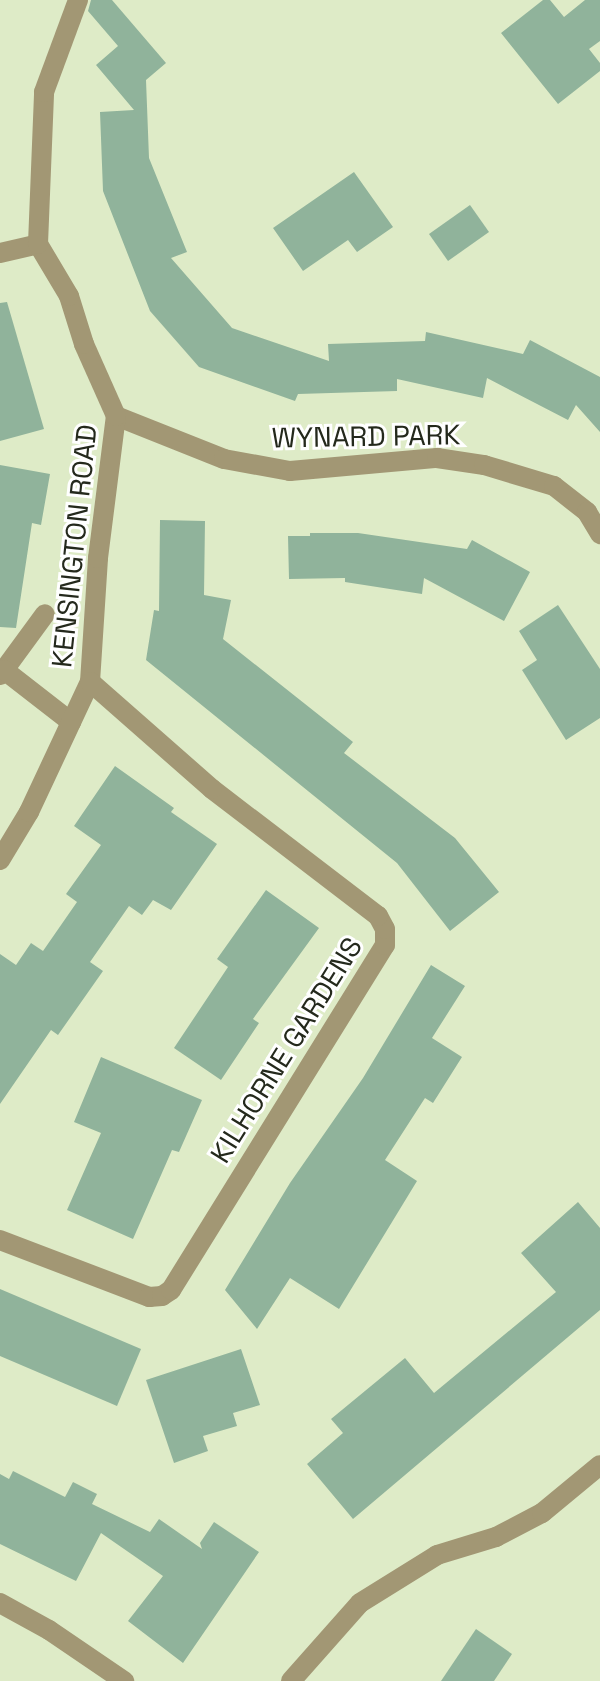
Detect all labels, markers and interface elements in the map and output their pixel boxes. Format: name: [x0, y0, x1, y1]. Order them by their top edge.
street label: WYNARD PARK: [271, 418, 461, 454]
street label: KENSINGTON ROAD: [45, 423, 103, 669]
street label: KILHORNE GARDENS: [203, 931, 369, 1169]

